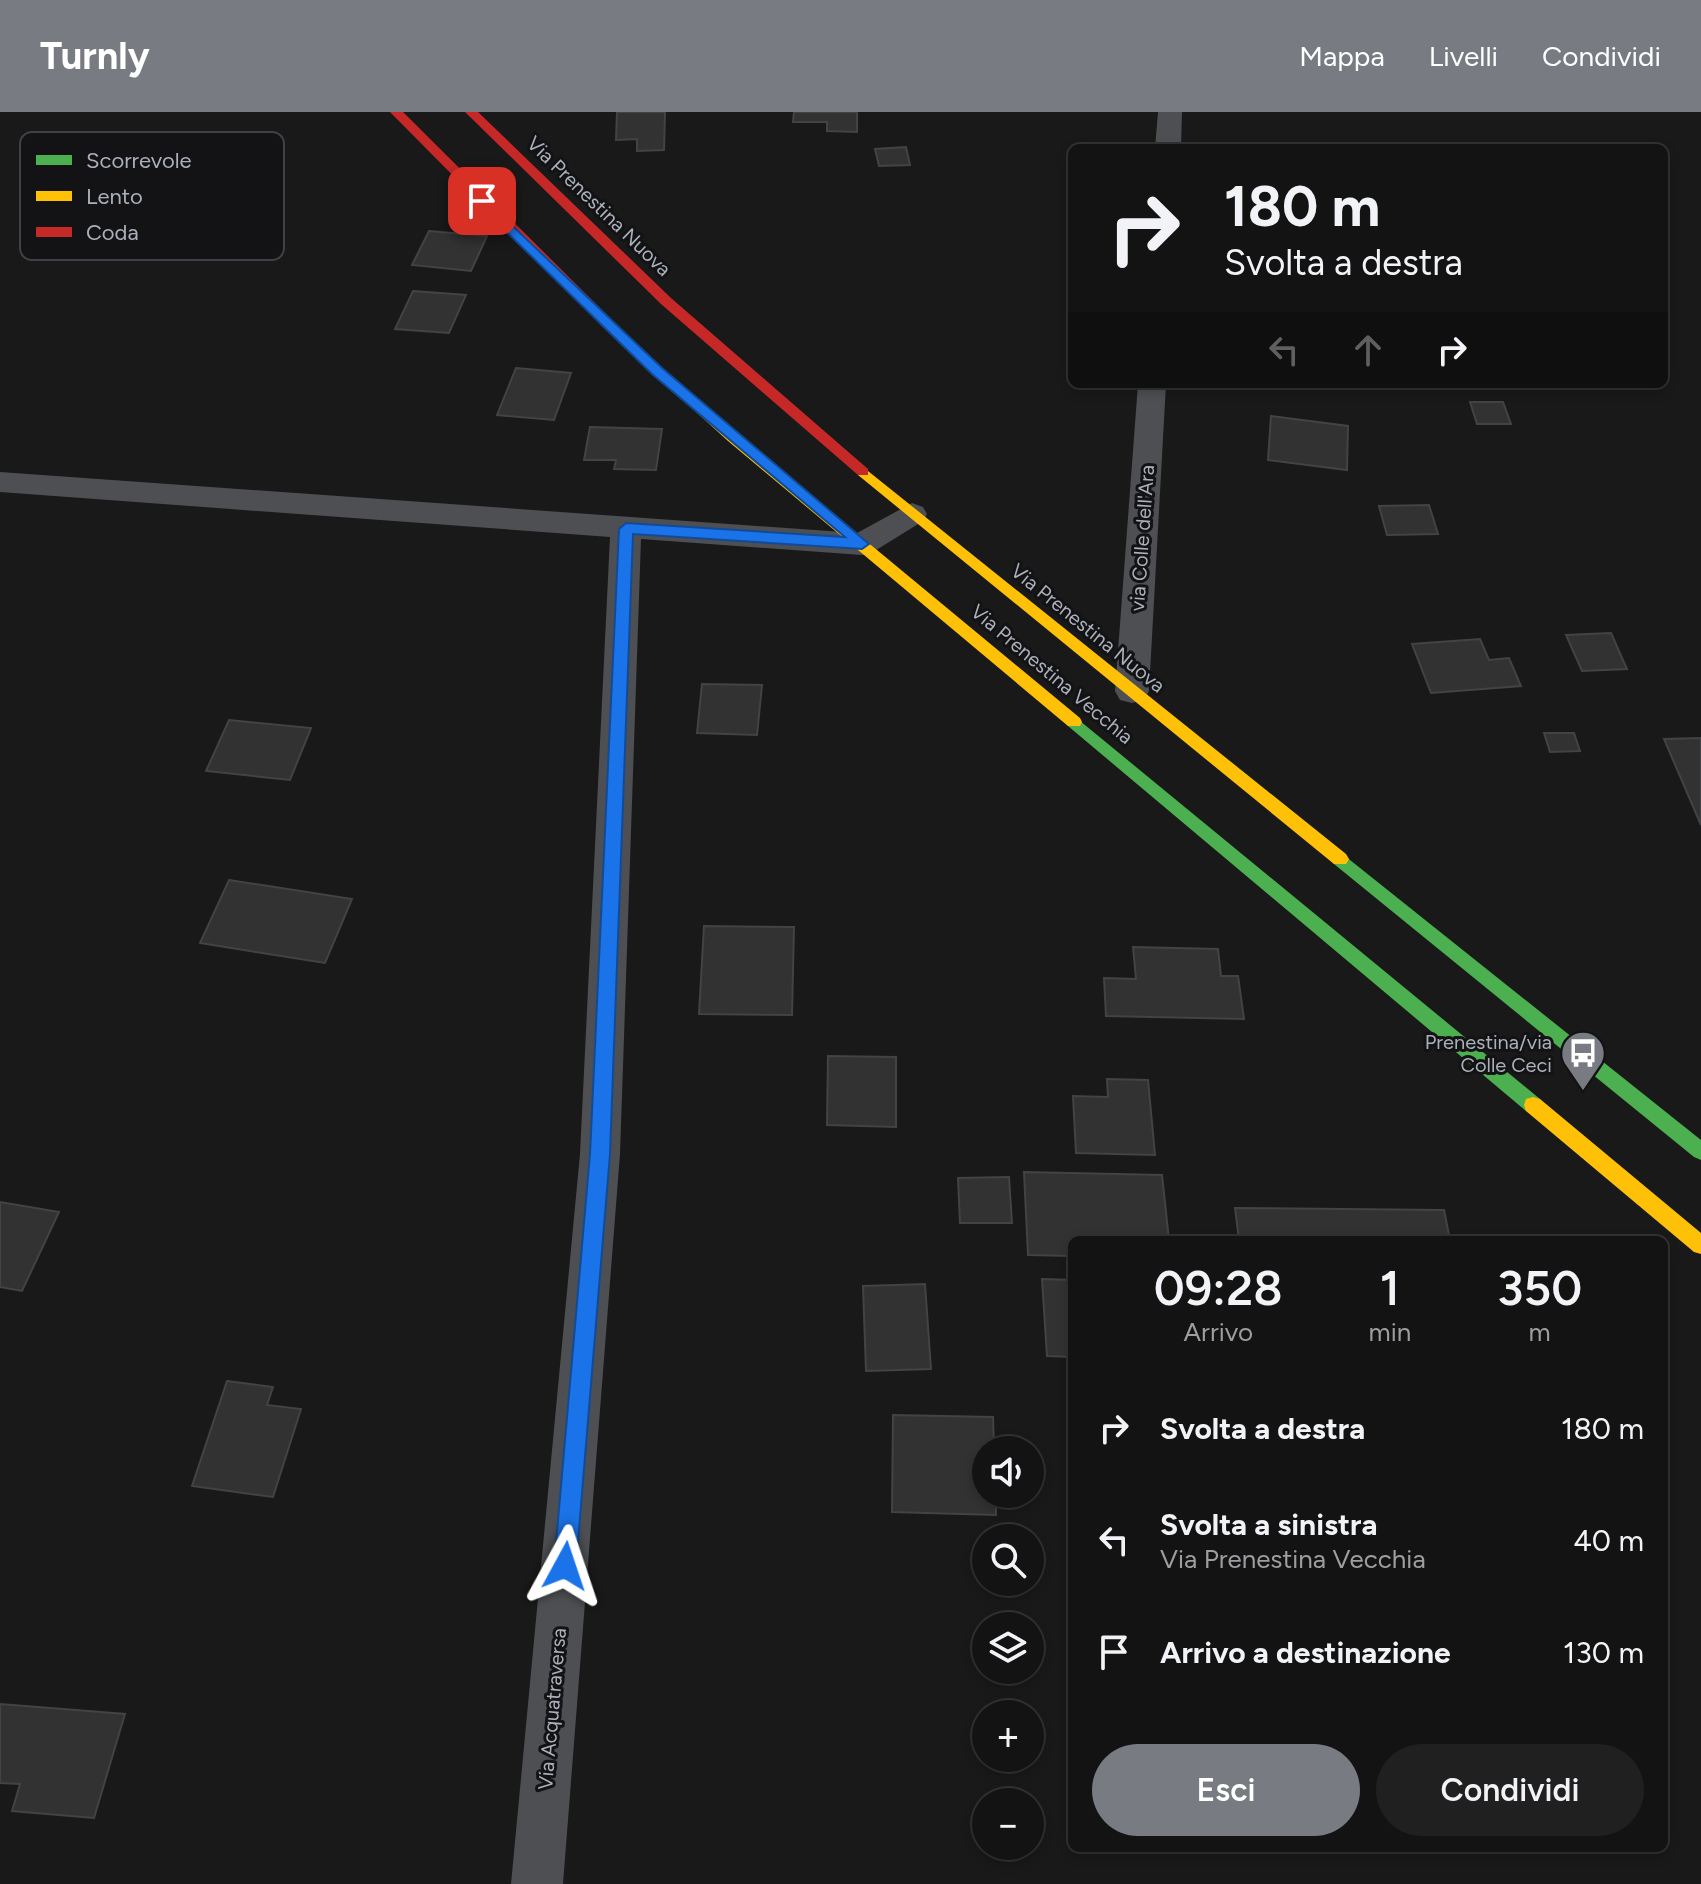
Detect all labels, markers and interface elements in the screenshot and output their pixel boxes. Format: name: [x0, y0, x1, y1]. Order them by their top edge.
text: Turnly: [40, 33, 150, 79]
text: Mappa: [1299, 39, 1385, 73]
text: Livelli: [1429, 39, 1498, 73]
text: Condividi: [1542, 39, 1661, 73]
street label: Via Prenestina Nuova: [522, 131, 676, 281]
legend: [20, 132, 284, 260]
text: Scorrevole: [86, 147, 192, 174]
pin: [448, 167, 516, 235]
text: 180 m: [1224, 173, 1380, 240]
icon: right: [1092, 176, 1196, 280]
icon: arrive: [460, 179, 504, 223]
text: Lento: [86, 183, 143, 210]
text: Coda: [86, 219, 139, 246]
text: Svolta a destra: [1224, 241, 1463, 284]
icon: left: [1262, 328, 1306, 372]
icon: ahead: [1346, 328, 1390, 372]
icon: right: [1430, 328, 1474, 372]
street label: via Colle dell'Ara: [1125, 464, 1159, 612]
street label: Via Prenestina Nuova: [1006, 559, 1170, 697]
street label: Via Prenestina Vecchia: [966, 599, 1138, 749]
bus stop icon: Prenestina/via Colle Ceci: [1559, 1029, 1607, 1092]
place label: Prenestina/via Colle Ceci: [1425, 1030, 1552, 1077]
text: 09:28: [1154, 1259, 1283, 1317]
text: 1: [1380, 1259, 1400, 1317]
text: 350: [1497, 1259, 1582, 1317]
text: Arrivo: [1184, 1316, 1253, 1348]
text: min: [1369, 1316, 1411, 1348]
text: m: [1529, 1316, 1551, 1348]
icon: right: [1092, 1406, 1136, 1450]
text: Svolta a destra: [1160, 1410, 1365, 1447]
text: 180 m: [1561, 1410, 1644, 1447]
map controls: [972, 1436, 1044, 1860]
button: sound: [972, 1436, 1044, 1508]
text: Svolta a sinistra: [1160, 1506, 1377, 1543]
icon: left: [1092, 1518, 1136, 1562]
text: 40 m: [1573, 1522, 1644, 1559]
position arrow: [523, 1524, 607, 1608]
button: search: [972, 1524, 1044, 1596]
text: Via Prenestina Vecchia: [1160, 1543, 1426, 1575]
button: layers: [972, 1612, 1044, 1684]
street label: Via Acquatraversa: [533, 1627, 571, 1791]
icon: arrive: [1092, 1630, 1136, 1674]
text: Arrivo a destinazione: [1160, 1634, 1451, 1671]
text: 130 m: [1563, 1634, 1644, 1671]
button: +: [972, 1700, 1044, 1772]
button: Esci: [1092, 1744, 1360, 1836]
button: Condividi: [1376, 1744, 1644, 1836]
button: −: [972, 1788, 1044, 1860]

